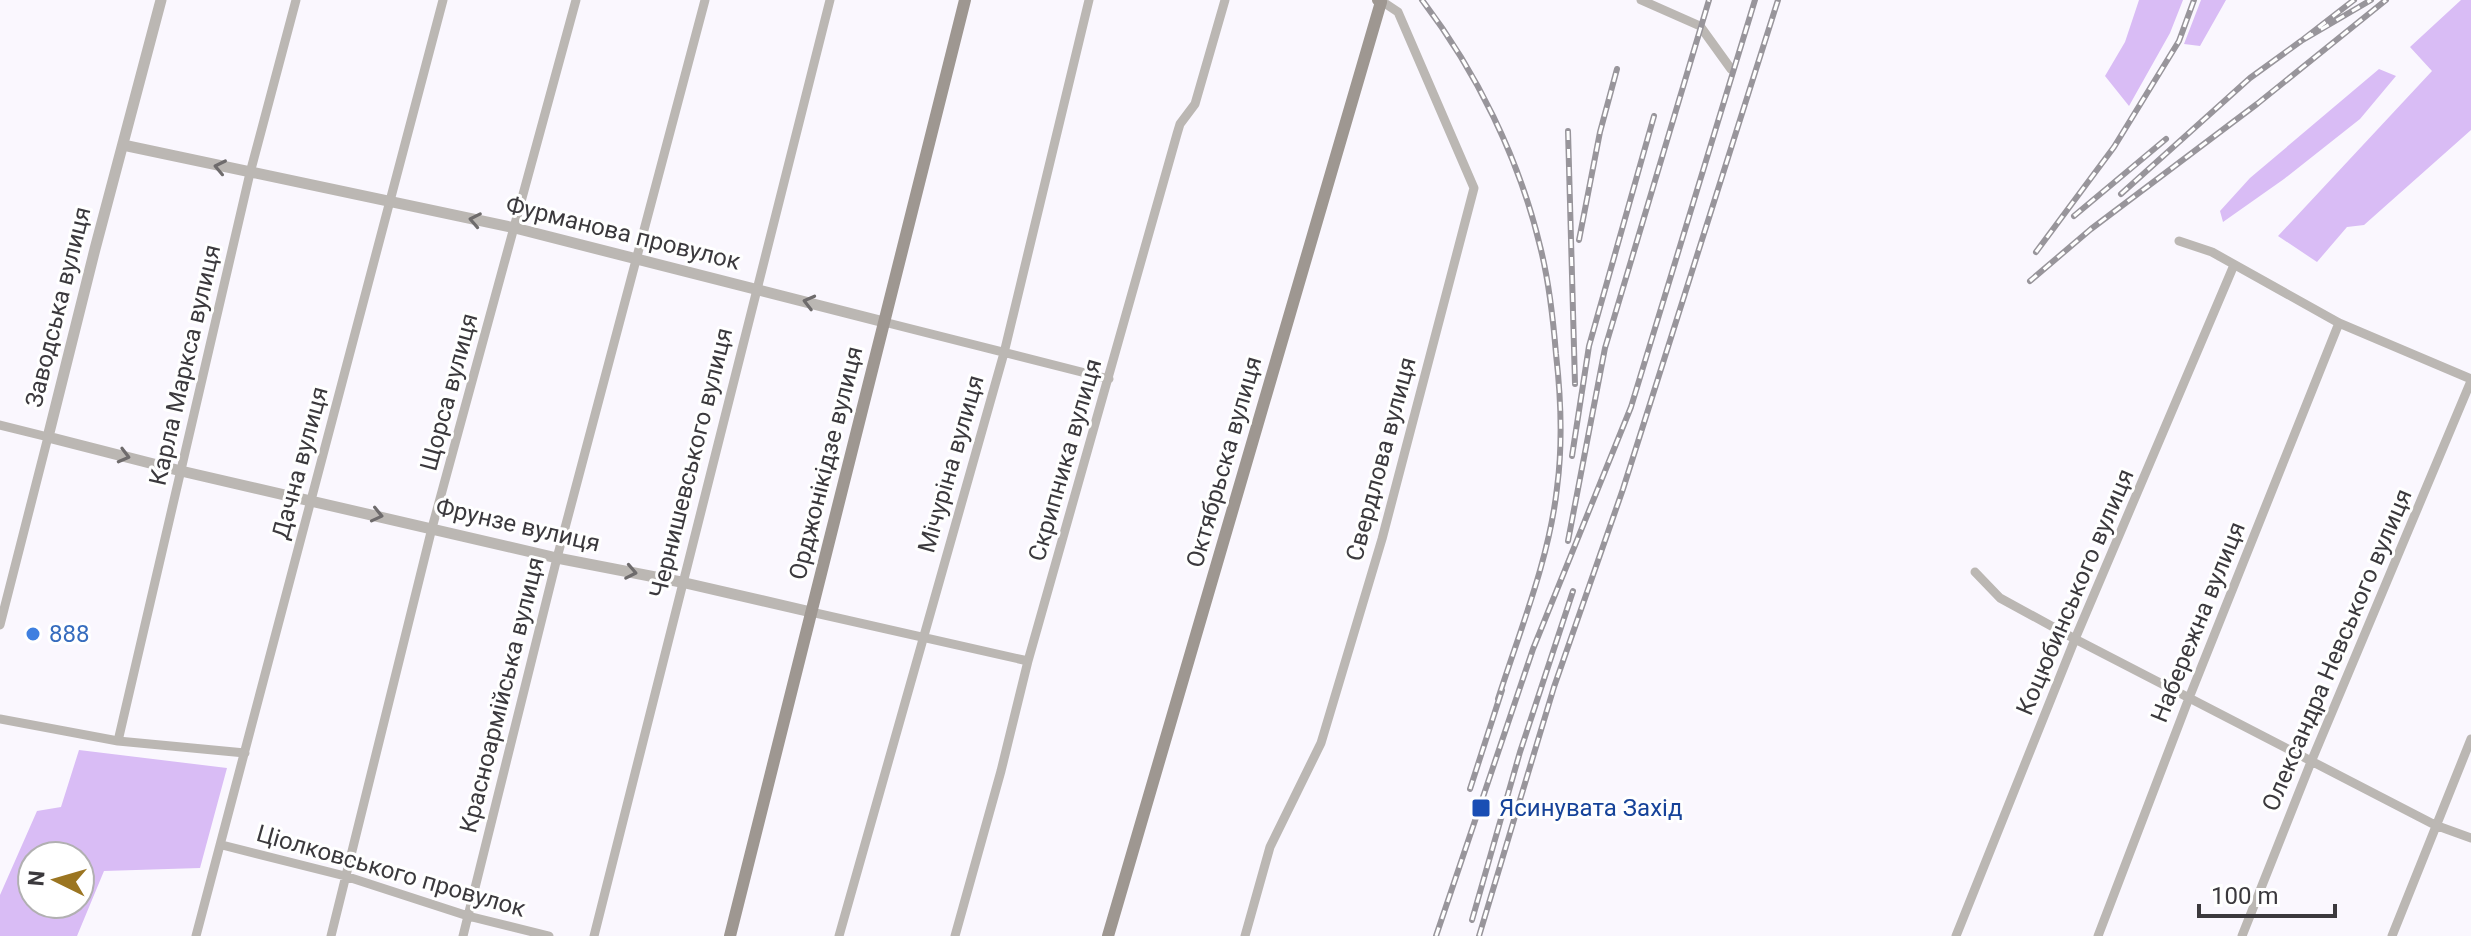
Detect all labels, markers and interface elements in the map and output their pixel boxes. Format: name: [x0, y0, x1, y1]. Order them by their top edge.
one-way arrow: [214, 159, 227, 176]
street label: Фурманова провулок: [503, 190, 743, 276]
street label: Заводська вулиця: [20, 204, 96, 410]
one-way arrow: [468, 212, 482, 229]
street label: Карла Маркса вулиця: [144, 242, 226, 488]
one-way arrow: [802, 295, 816, 312]
street label: Щорса вулиця: [415, 310, 483, 474]
street label: Чернишевського вулиця: [644, 325, 738, 601]
street label: Орджонікідзе вулиця: [783, 343, 869, 583]
street label: Октябрьска вулиця: [1180, 353, 1268, 571]
street label: Свердлова вулиця: [1340, 354, 1422, 564]
street label: Скрипника вулиця: [1023, 356, 1107, 564]
street label: Мічуріна вулиця: [912, 372, 990, 556]
street label: Дачна вулиця: [266, 384, 334, 542]
one-way arrow: [116, 447, 130, 464]
street label: Коцюбинського вулиця: [2010, 465, 2140, 719]
street label: Олександра Невського вулиця: [2256, 485, 2418, 815]
street label: Фрунзе вулиця: [433, 492, 603, 558]
one-way arrow: [370, 506, 384, 523]
street label: Набережна вулиця: [2145, 518, 2251, 726]
street label: Красноармійська вулиця: [454, 554, 550, 836]
one-way arrow: [623, 563, 637, 580]
place label: 888: [49, 620, 89, 648]
marker: 888: [24, 625, 42, 643]
place label: Ясинувата Захід: [1499, 794, 1682, 822]
marker: Ясинувата Захід: [1470, 797, 1492, 819]
street label: Ціолковського провулок: [253, 819, 529, 923]
north arrow: [16, 840, 96, 920]
scale bar: [2199, 868, 2335, 918]
text: N: [23, 869, 50, 887]
text: 100 m: [2211, 882, 2278, 910]

